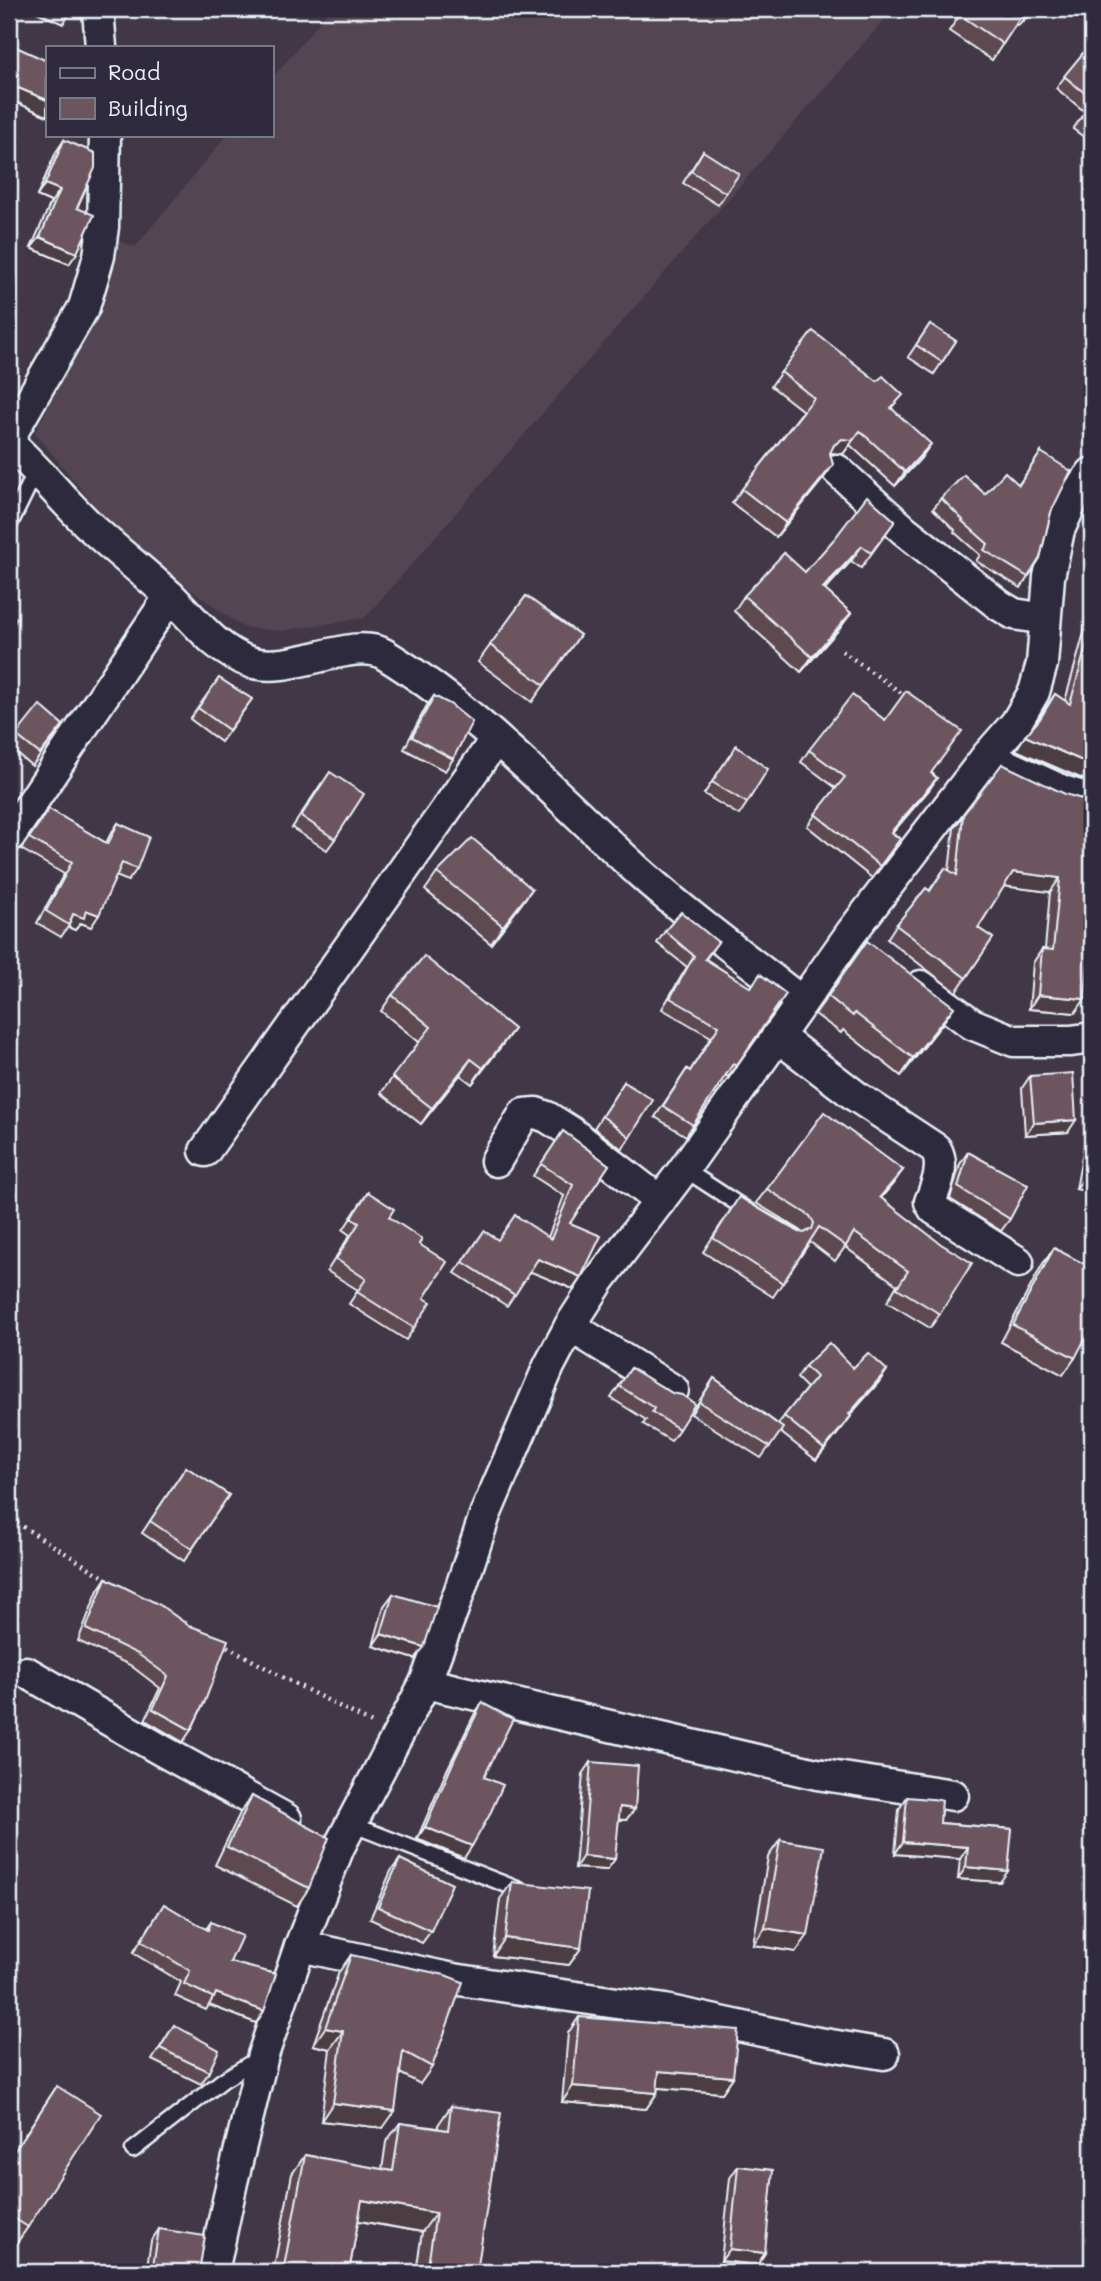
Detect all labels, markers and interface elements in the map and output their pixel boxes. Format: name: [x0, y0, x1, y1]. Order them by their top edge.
legend: [46, 46, 273, 136]
text: Road: [108, 58, 160, 85]
text: Building: [108, 94, 188, 121]

